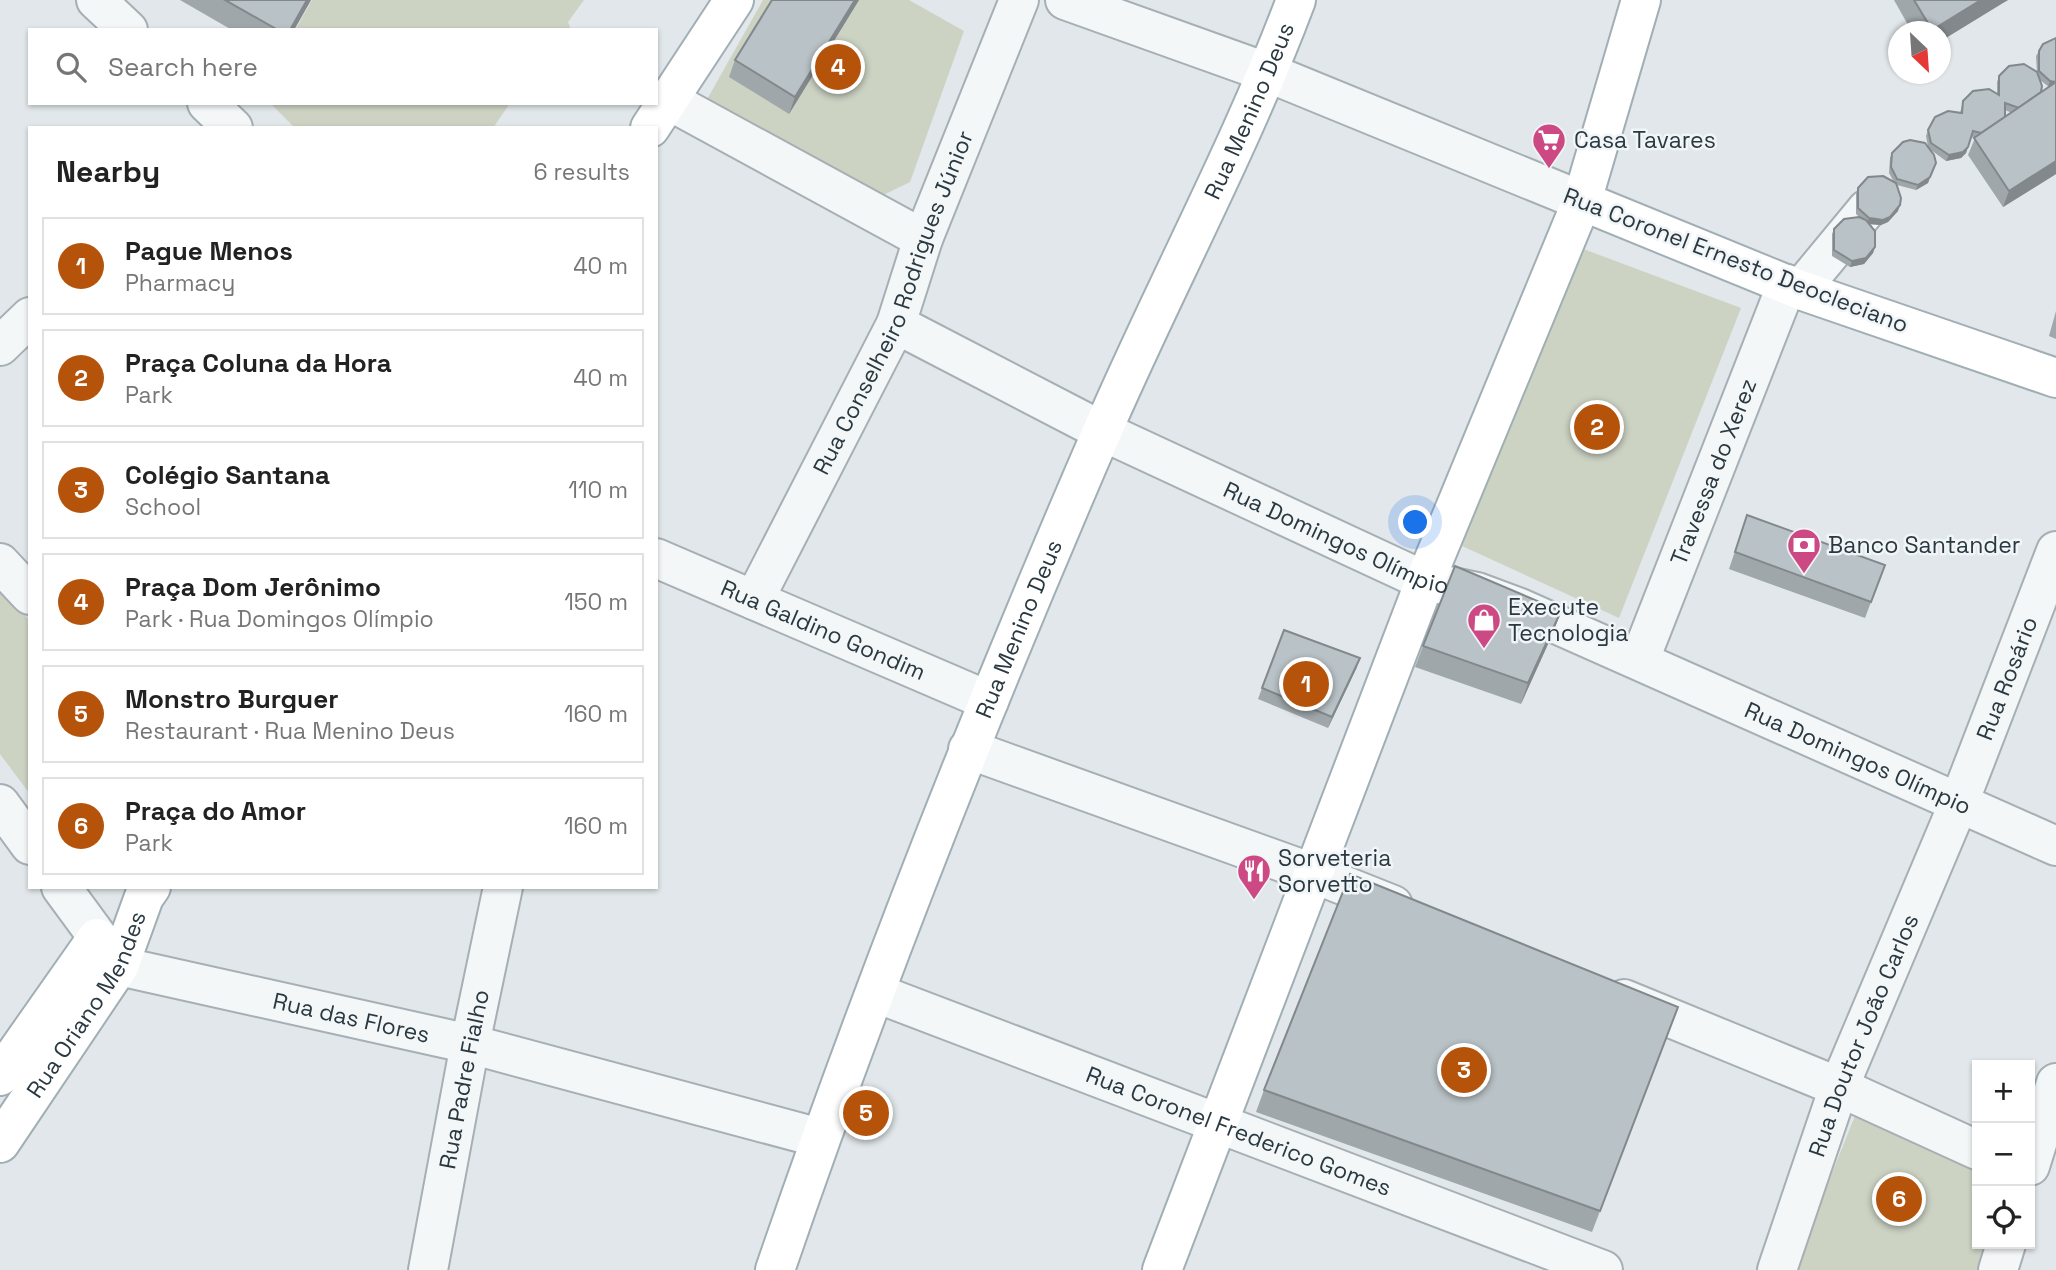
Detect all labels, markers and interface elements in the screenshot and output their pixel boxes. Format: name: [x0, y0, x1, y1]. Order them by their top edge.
street label: Rua Menino Deus: [1197, 18, 1301, 204]
north arrow: [1888, 21, 1951, 84]
search box: [28, 28, 658, 105]
pin: 4: [815, 41, 861, 93]
icon: search: [52, 48, 90, 86]
text: Search here: [108, 50, 258, 84]
supermarket icon: Casa Tavares: [1530, 121, 1568, 170]
place label: Casa Tavares: [1574, 125, 1716, 155]
street label: Rua Conselheiro Rodrigues Júnior: [806, 126, 980, 480]
text: Nearby: [56, 152, 160, 191]
text: 6 results: [534, 157, 630, 187]
street label: Rua Coronel Ernesto Deocleciano: [1559, 180, 1913, 340]
text: Pague Menos: [125, 234, 293, 268]
text: 1: [76, 251, 86, 281]
text: 40 m: [573, 251, 628, 281]
text: Pharmacy: [125, 268, 235, 298]
text: Praça Coluna da Hora: [125, 346, 392, 380]
text: 2: [74, 363, 88, 393]
text: 40 m: [573, 363, 628, 393]
street label: Travessa do Xerez: [1663, 374, 1763, 569]
text: Park: [125, 380, 173, 410]
pin: 2: [1574, 401, 1620, 453]
text: Colégio Santana: [125, 458, 330, 492]
street label: Rua Domingos Olímpio: [1218, 474, 1452, 601]
text: 3: [74, 475, 88, 505]
text: 110 m: [568, 475, 628, 505]
text: School: [125, 492, 201, 522]
your location: [1398, 505, 1432, 539]
bank icon: Banco Santander: [1785, 526, 1823, 575]
place label: Banco Santander: [1828, 530, 2020, 560]
street label: Rua Menino Deus: [968, 535, 1069, 723]
text: Praça Dom Jerônimo: [125, 570, 381, 604]
street label: Rua Galdino Gondim: [716, 573, 930, 687]
text: 4: [74, 587, 88, 617]
text: 150 m: [564, 587, 628, 617]
place label: Execute Tecnologia: [1508, 592, 1628, 648]
shop icon: Execute Tecnologia: [1465, 601, 1503, 650]
text: Park · Rua Domingos Olímpio: [125, 604, 434, 634]
street label: Rua Rosário: [1969, 612, 2044, 745]
pin: 1: [1283, 658, 1329, 710]
text: Monstro Burguer: [125, 682, 338, 716]
street label: Rua Domingos Olímpio: [1740, 695, 1976, 821]
text: 5: [74, 699, 88, 729]
text: 160 m: [564, 699, 628, 729]
text: Restaurant · Rua Menino Deus: [125, 716, 455, 746]
text: Praça do Amor: [125, 794, 306, 828]
text: 6: [74, 811, 88, 841]
text: 160 m: [564, 811, 628, 841]
text: Park: [125, 828, 173, 858]
place label: Sorveteria Sorvetto: [1278, 843, 1391, 899]
restaurant icon: Sorveteria Sorvetto: [1235, 852, 1273, 901]
street label: Rua Oriano Mendes: [20, 907, 153, 1104]
street label: Rua Doutor João Carlos: [1801, 909, 1925, 1161]
street label: Rua das Flores: [270, 986, 433, 1050]
street label: Rua Padre Fialho: [432, 987, 496, 1172]
pin: 3: [1441, 1044, 1487, 1096]
street label: Rua Coronel Frederico Gomes: [1082, 1059, 1396, 1203]
map controls: [1972, 1060, 2035, 1249]
button: +: [1972, 1060, 2035, 1123]
pin: 5: [843, 1087, 889, 1139]
button: −: [1972, 1123, 2035, 1186]
pin: 6: [1876, 1173, 1922, 1225]
button: locate: [1972, 1186, 2035, 1249]

